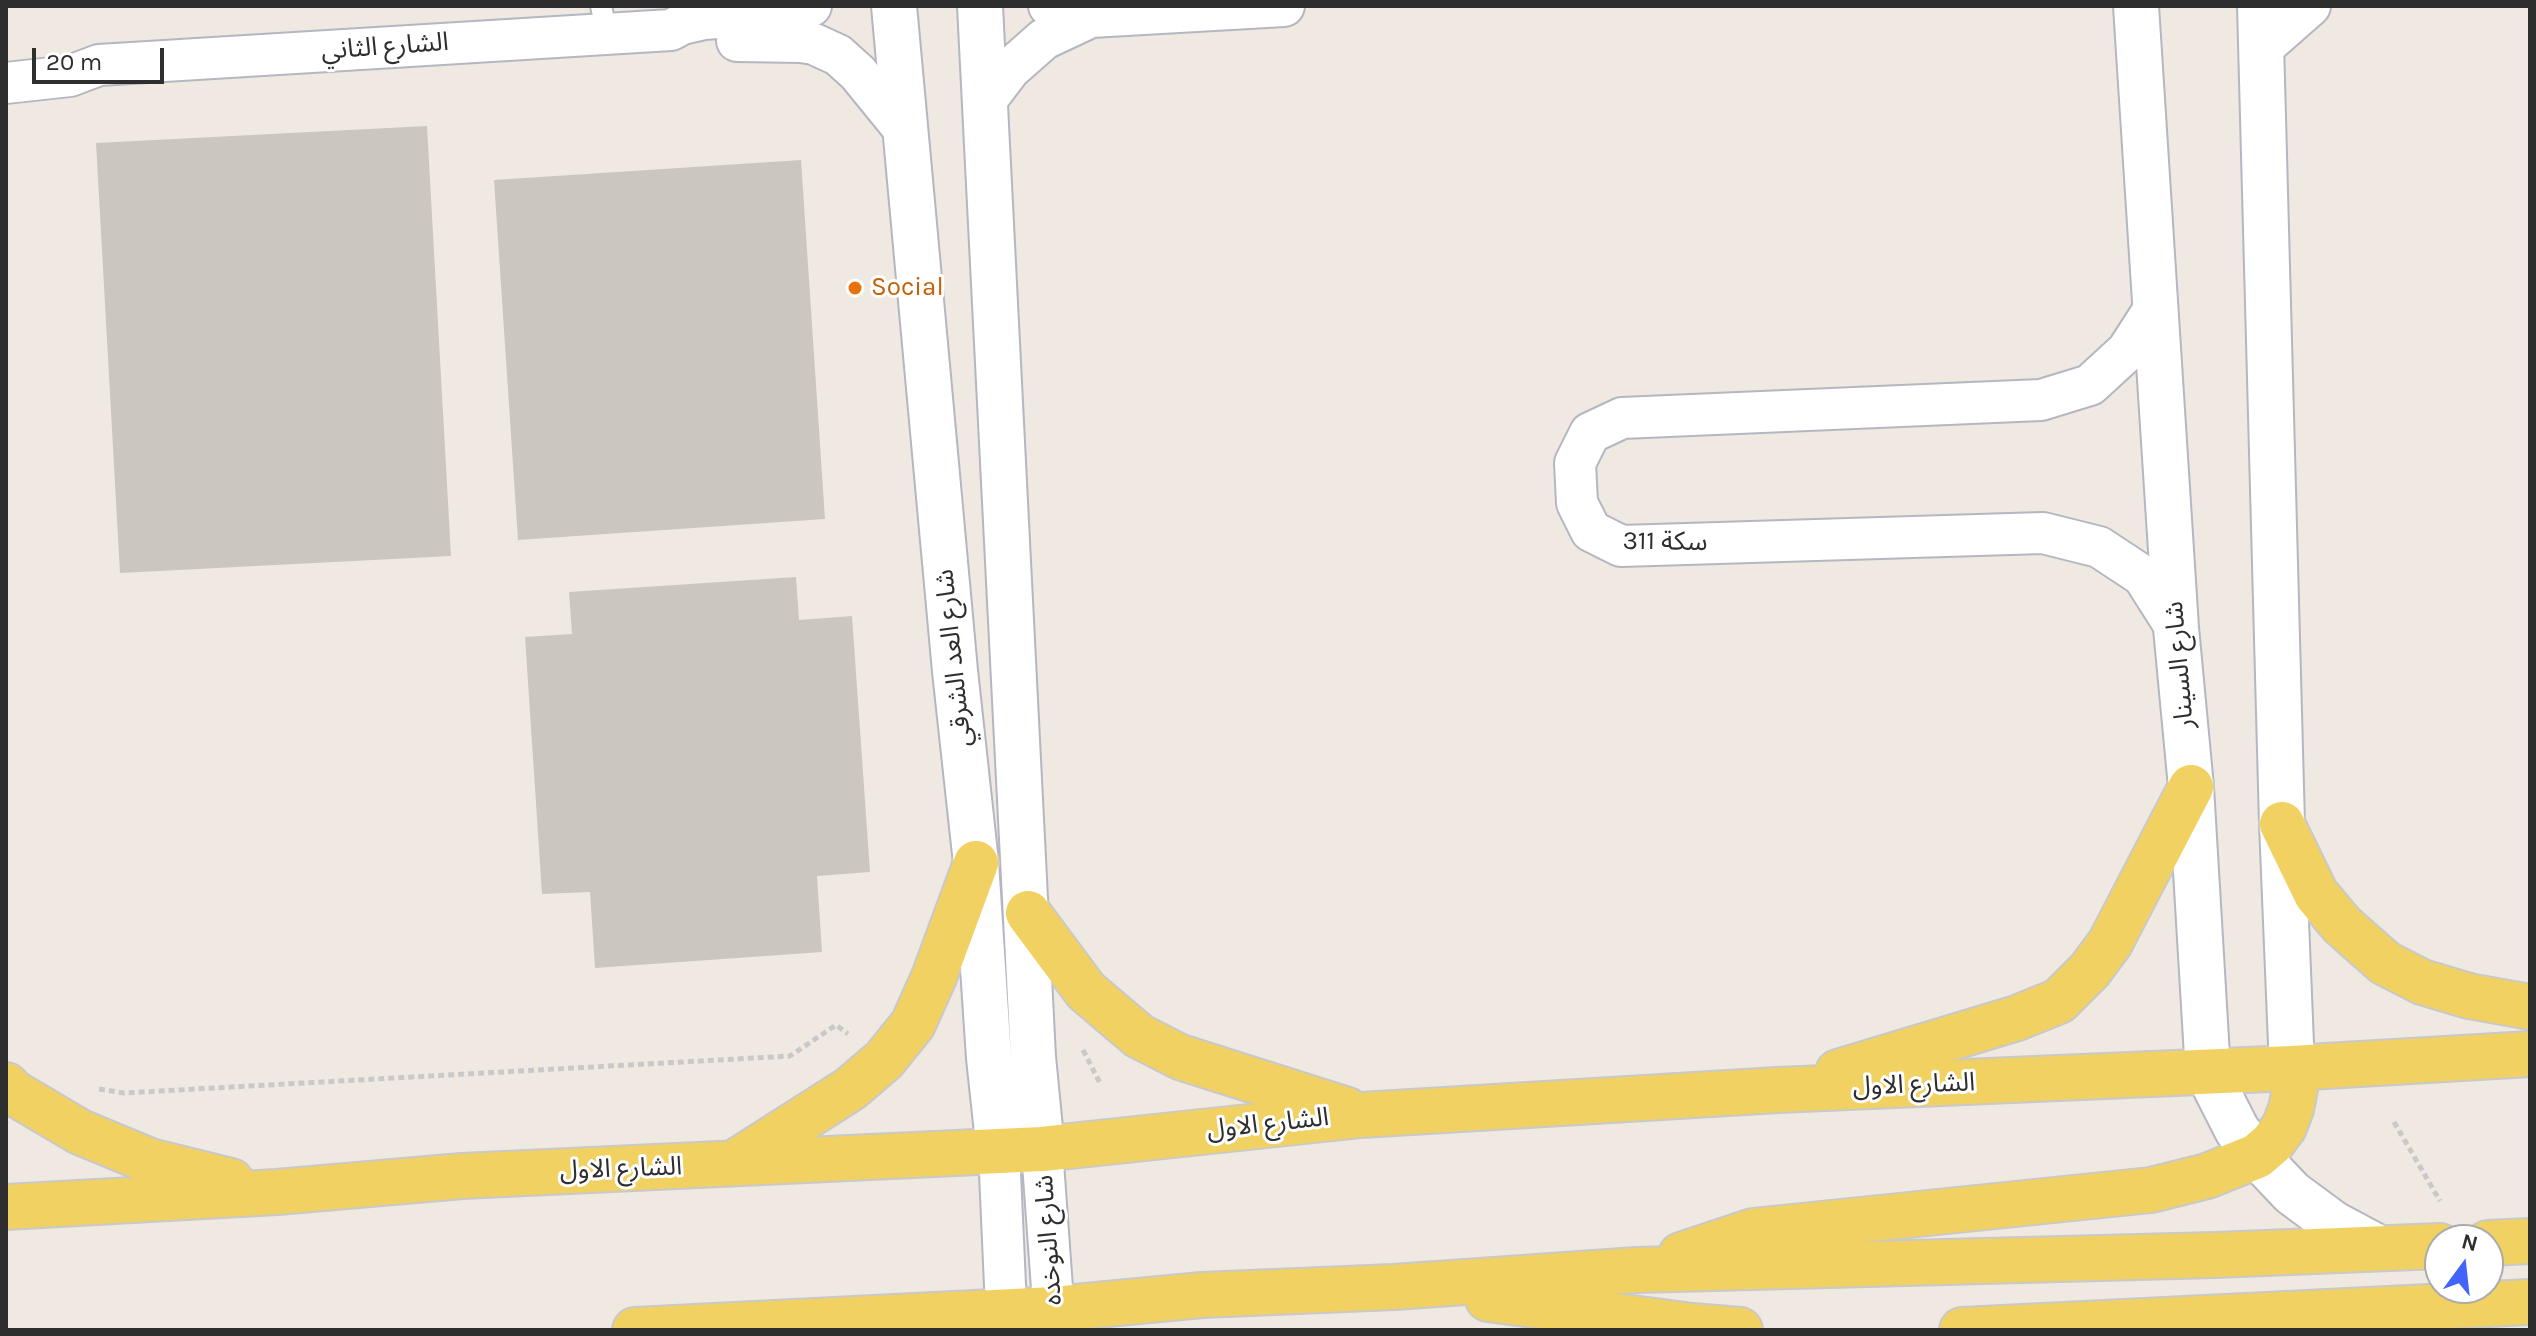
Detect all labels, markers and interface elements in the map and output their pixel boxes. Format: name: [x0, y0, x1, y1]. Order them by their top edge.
street label: الشارع الثاني: [320, 27, 450, 67]
scale bar: [36, 32, 168, 82]
text: 20 m: [46, 48, 102, 76]
place label: Social: [871, 272, 944, 304]
marker: Social: [846, 279, 864, 297]
street label: سكة 311: [1622, 526, 1708, 558]
street label: شارع العد الشرقي: [929, 568, 979, 748]
street label: شارع السينار: [2159, 600, 2201, 730]
street label: الشارع الاول: [1852, 1067, 1976, 1103]
street label: الشارع الاول: [1205, 1102, 1331, 1146]
street label: الشارع الاول: [559, 1151, 683, 1187]
street label: شارع النوخده: [1029, 1174, 1069, 1306]
north arrow: [2424, 1224, 2504, 1304]
text: N: [2459, 1228, 2481, 1257]

